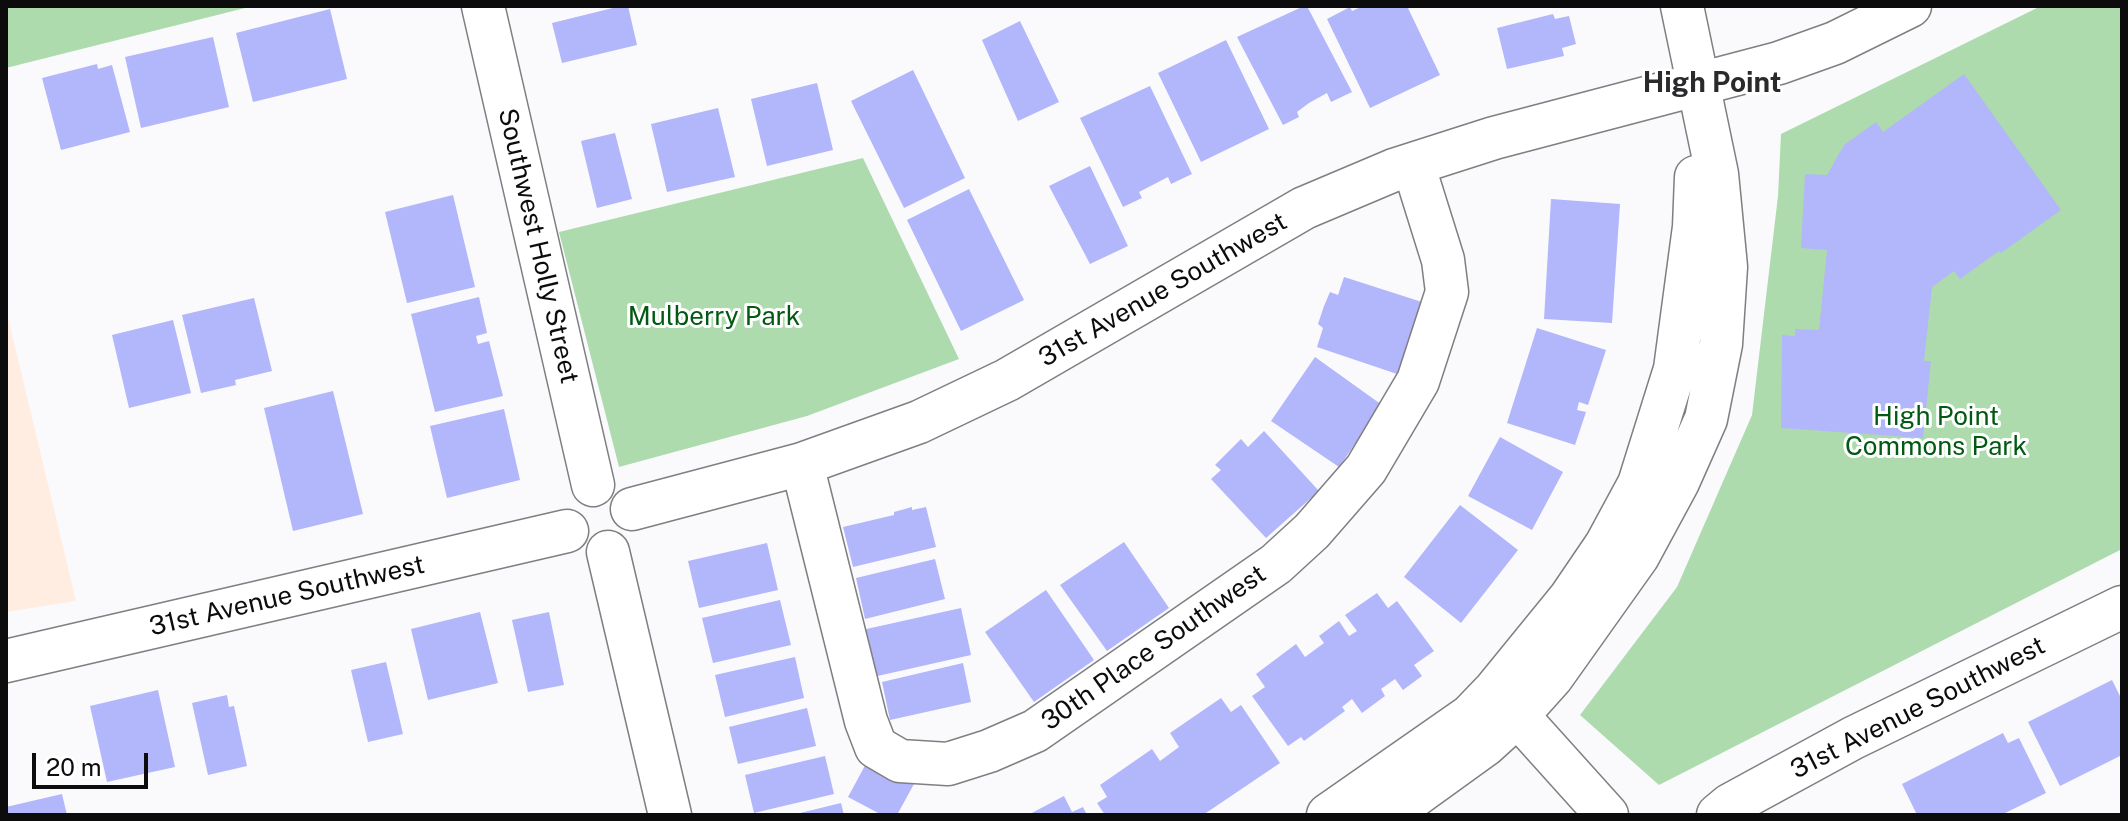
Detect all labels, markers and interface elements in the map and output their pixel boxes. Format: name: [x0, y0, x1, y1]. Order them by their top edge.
district label: High Point: [1643, 66, 1781, 100]
street label: Southwest Holly Street: [491, 105, 585, 387]
street label: 31st Avenue Southwest: [1033, 206, 1293, 374]
park label: Mulberry Park: [628, 301, 800, 333]
park label: High Point Commons Park: [1845, 401, 2027, 462]
street label: 31st Avenue Southwest: [146, 549, 428, 643]
street label: 30th Place Southwest: [1036, 559, 1272, 737]
street label: 31st Avenue Southwest: [1786, 630, 2050, 786]
scale bar: [36, 737, 152, 787]
text: 20 m: [46, 753, 102, 781]

